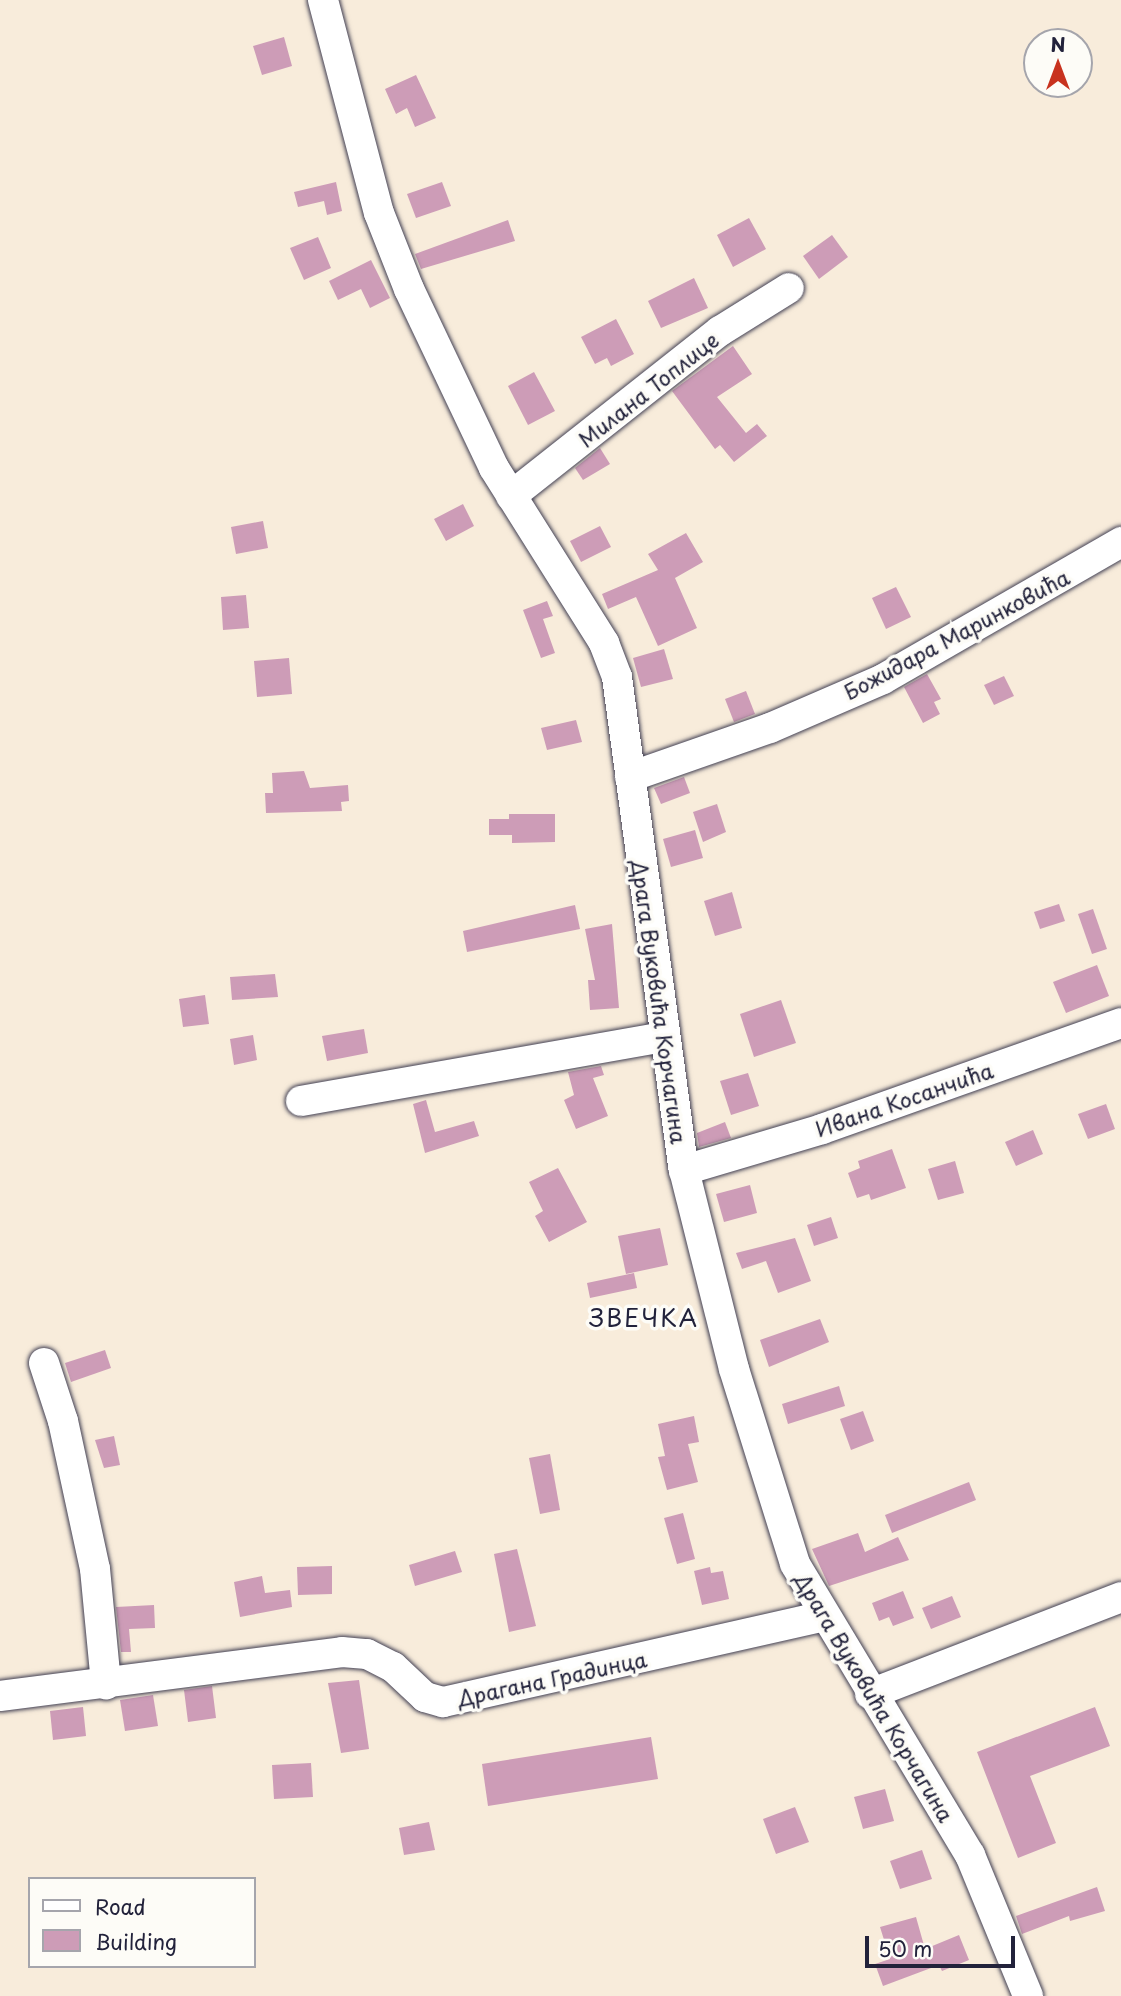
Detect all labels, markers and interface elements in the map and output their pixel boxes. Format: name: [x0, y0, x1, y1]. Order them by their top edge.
north arrow: [1023, 28, 1093, 98]
text: N: [1050, 30, 1066, 58]
street label: Милана Топлице: [573, 326, 723, 452]
street label: Божидара Маринковића: [838, 563, 1074, 705]
street label: Драга Вуковића Корчагина: [627, 857, 693, 1147]
street label: Ивана Косанчића: [811, 1057, 997, 1141]
district label: ЗВЕЧКА: [590, 1304, 698, 1332]
street label: Драга Вуковића Корчагина: [790, 1567, 960, 1827]
street label: Драгана Градинца: [454, 1645, 650, 1711]
legend: [28, 1877, 256, 1968]
text: Road: [95, 1890, 146, 1922]
scale bar: [869, 1923, 1020, 1967]
text: Building: [95, 1925, 177, 1957]
text: 50 m: [878, 1932, 932, 1964]

